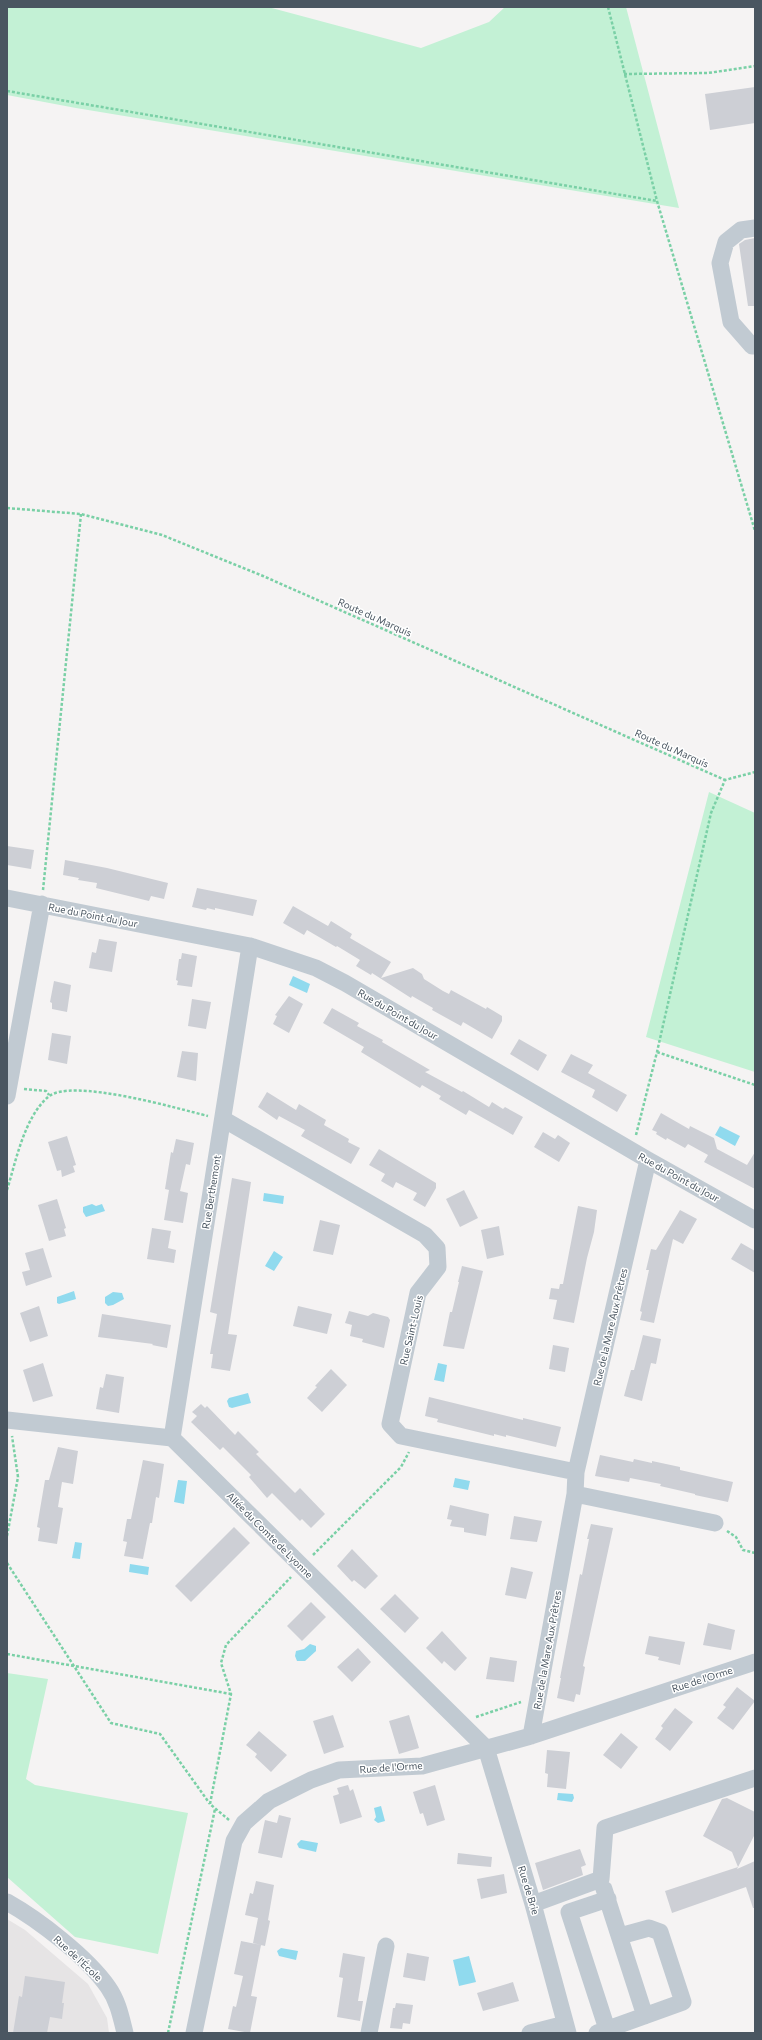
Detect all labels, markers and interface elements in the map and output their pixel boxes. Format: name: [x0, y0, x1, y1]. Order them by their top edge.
street label: Route du Marquis: [336, 595, 414, 639]
street label: Route du Marquis: [633, 726, 711, 770]
street label: Rue du Point du Jour: [47, 900, 139, 930]
street label: Rue du Point du Jour: [356, 986, 440, 1042]
street label: Rue du Point du Jour: [636, 1150, 722, 1204]
street label: Rue Berthemont: [199, 1154, 223, 1230]
street label: Rue de la Mare Aux Prêtres: [591, 1267, 629, 1387]
street label: Rue Saint-Louis: [397, 1293, 425, 1366]
street label: Allée du Comte de Lyonne: [225, 1490, 315, 1580]
street label: Rue de la Mare Aux Prêtres: [531, 1589, 563, 1710]
street label: Rue de l'Orme: [670, 1664, 734, 1694]
street label: Rue de l'Orme: [359, 1759, 423, 1775]
street label: Rue de Brie: [516, 1864, 542, 1916]
street label: Rue de l'École: [51, 1933, 105, 1983]

